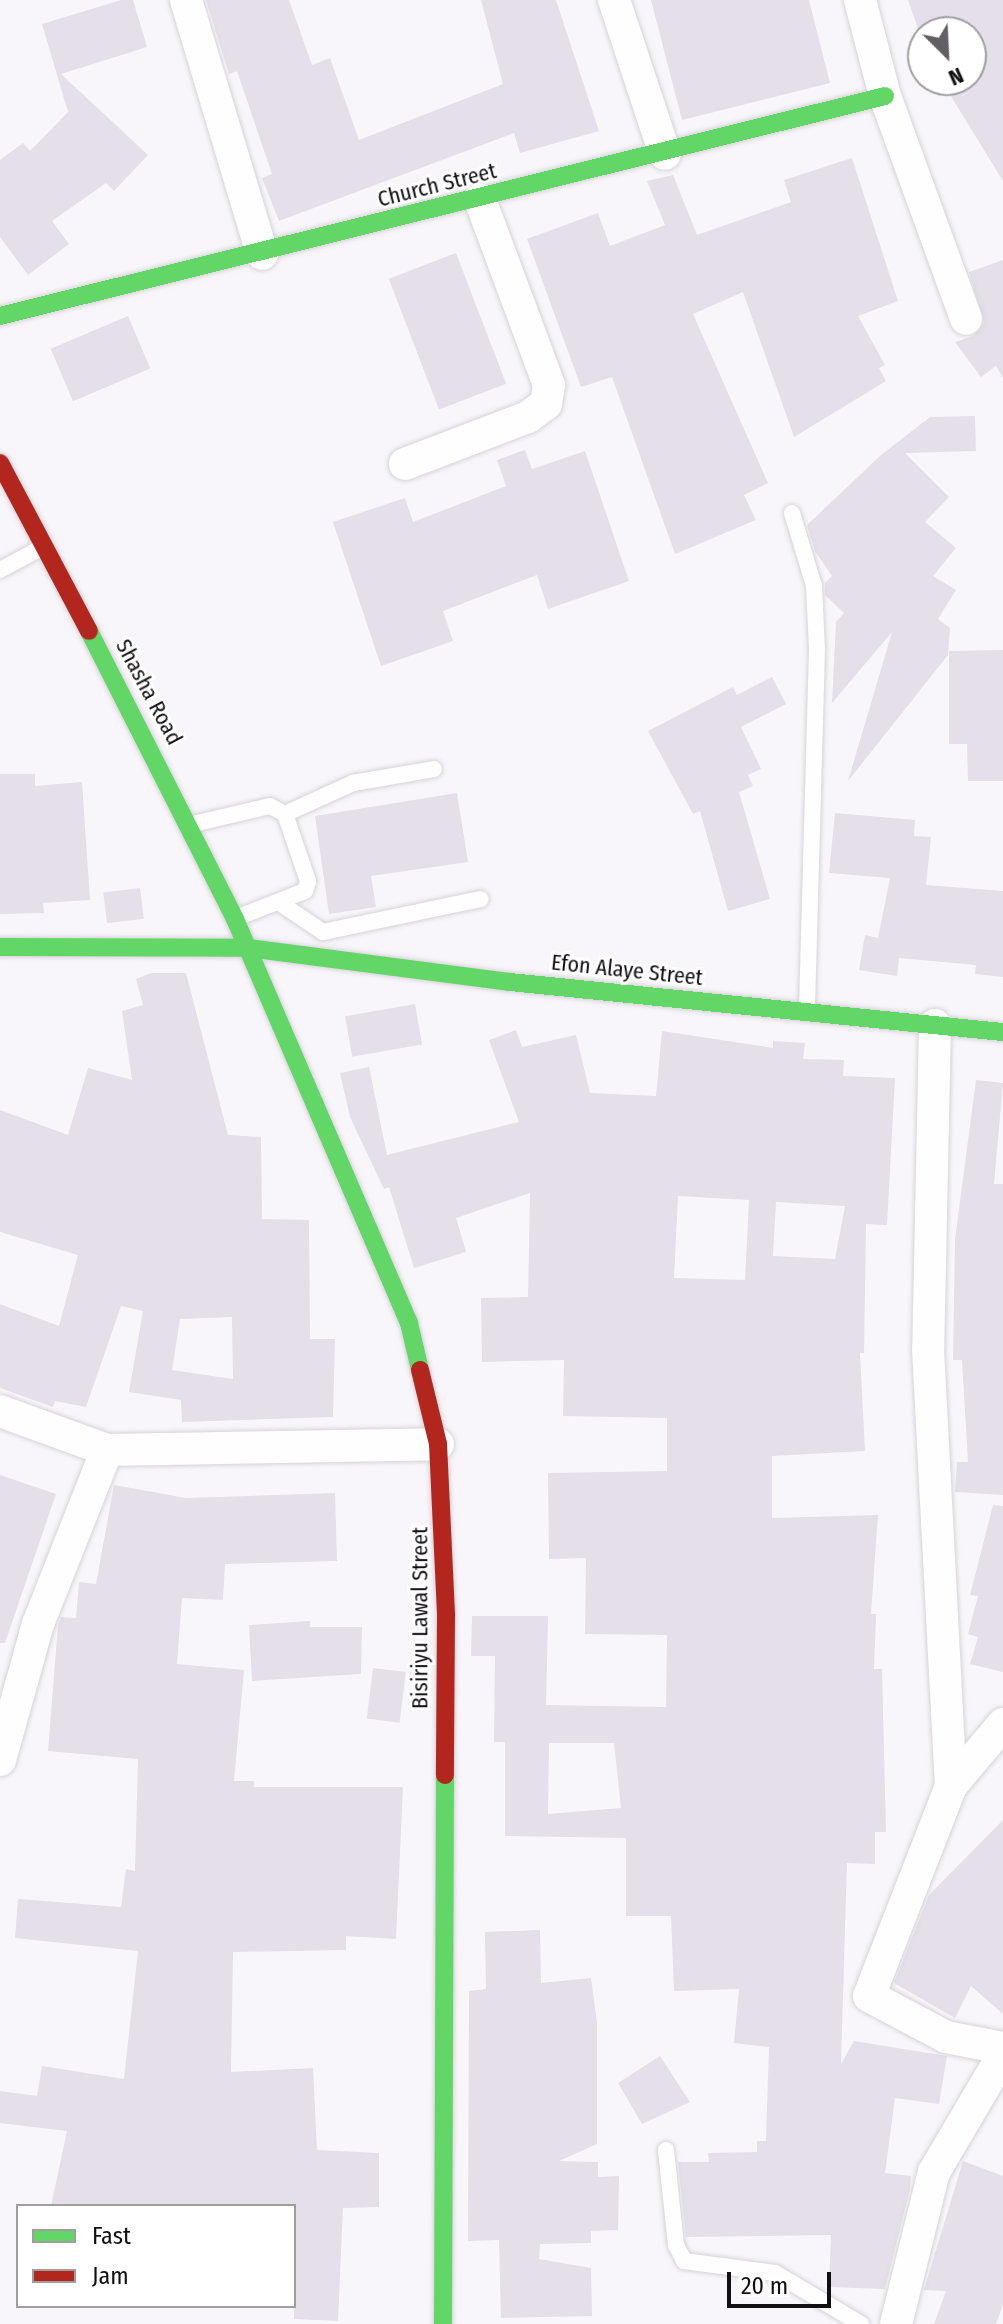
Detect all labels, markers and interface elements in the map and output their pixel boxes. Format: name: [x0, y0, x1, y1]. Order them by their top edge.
north arrow: [907, 16, 987, 96]
text: N: [945, 62, 968, 92]
street label: Church Street: [375, 158, 499, 212]
street label: Shasha Road: [110, 635, 188, 749]
street label: Efon Alaye Street: [550, 949, 704, 991]
street label: Bisiriyu Lawal Street: [407, 1527, 433, 1709]
legend: [16, 2204, 296, 2308]
text: Fast: [92, 2222, 131, 2250]
scale bar: [731, 2256, 835, 2306]
text: Jam: [92, 2262, 129, 2290]
text: 20 m: [741, 2272, 788, 2300]

